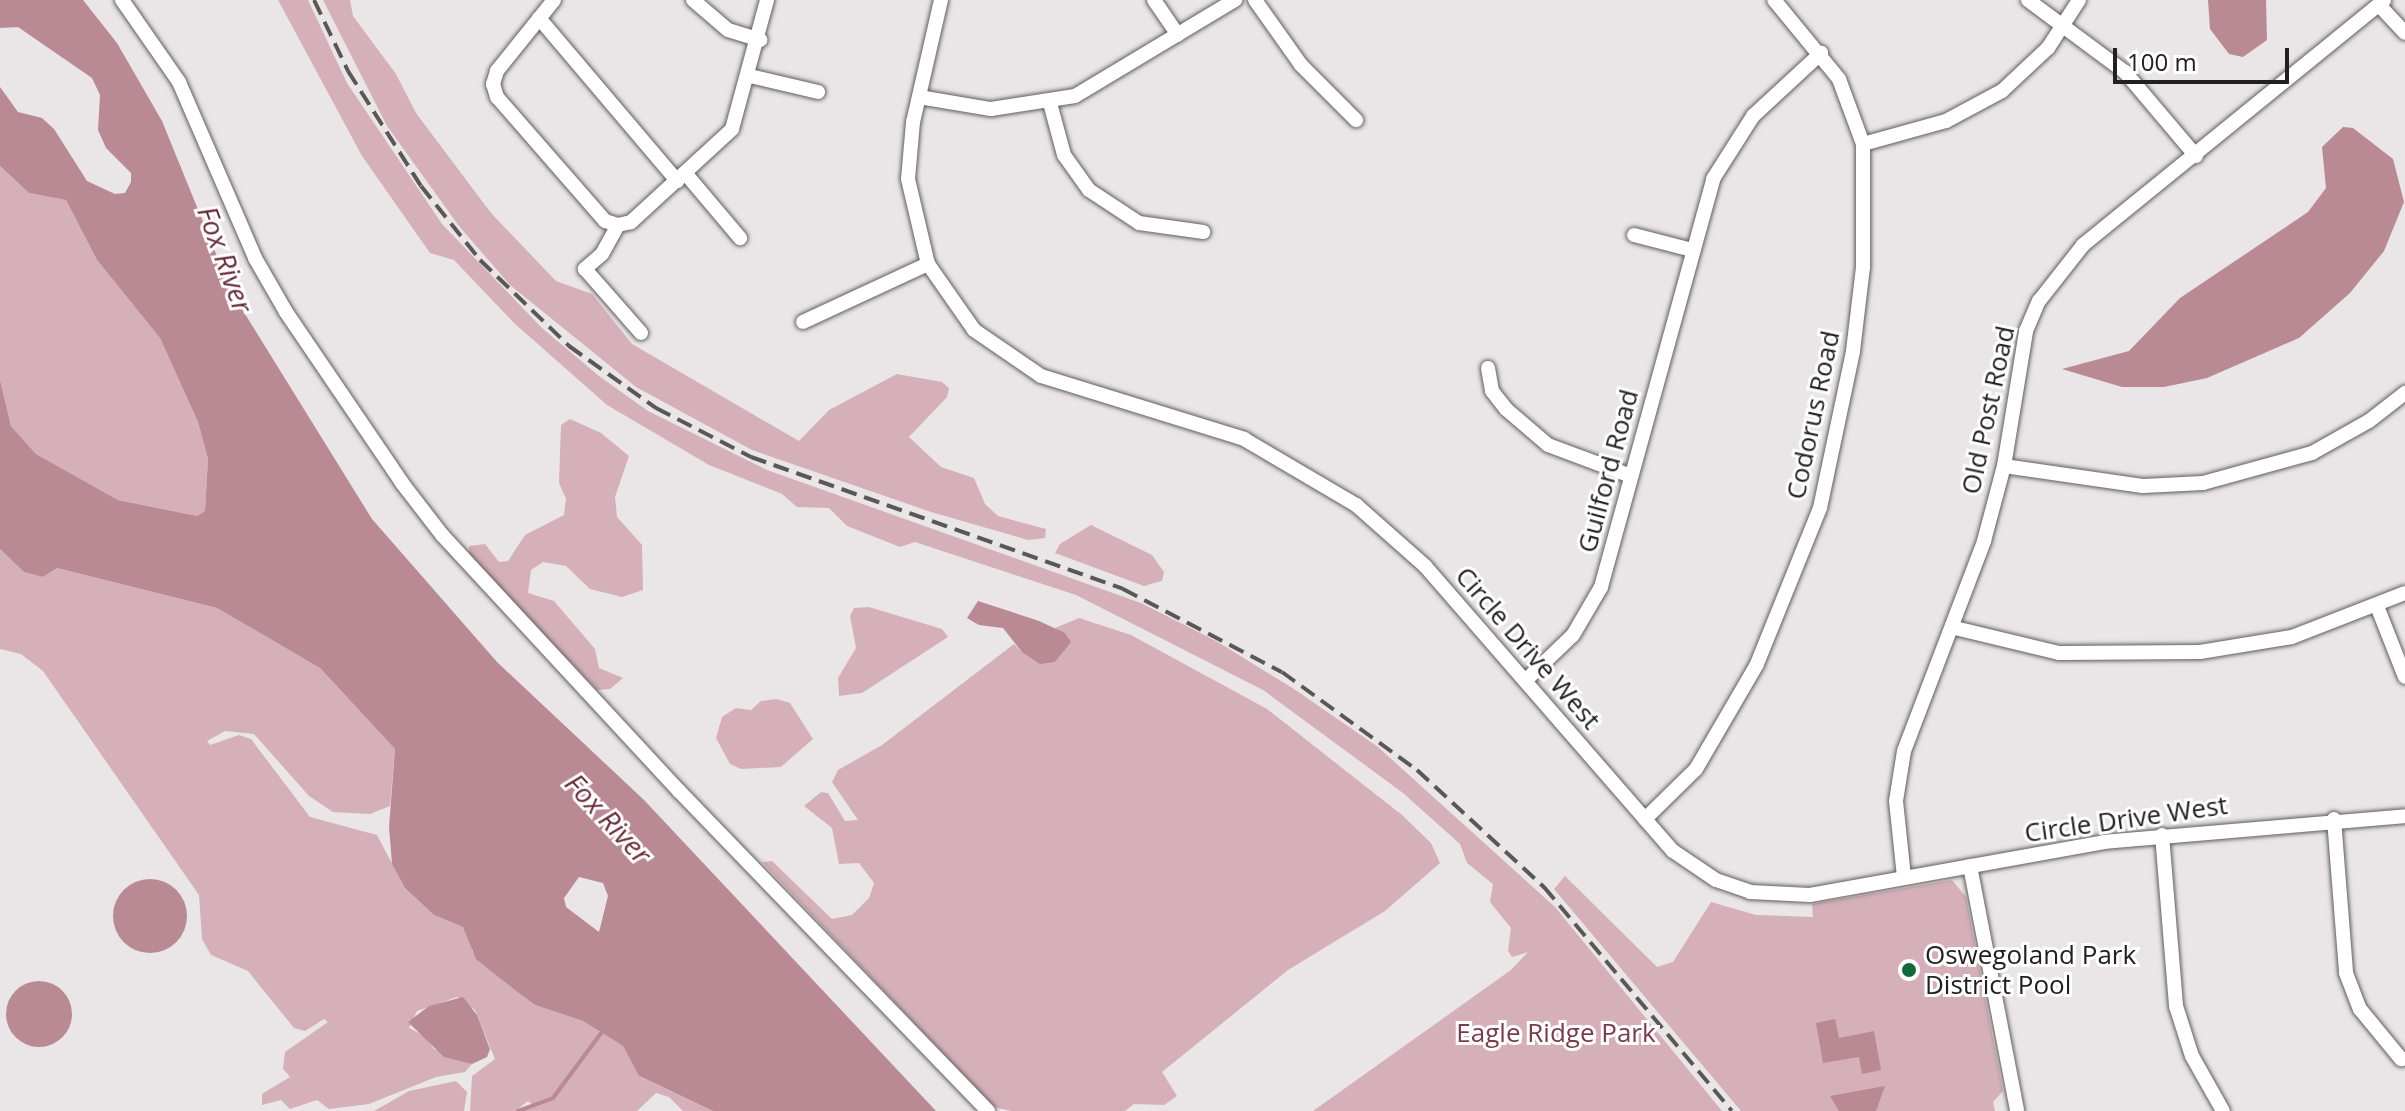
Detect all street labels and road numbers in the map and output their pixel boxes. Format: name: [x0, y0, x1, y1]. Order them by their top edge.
street label: Old Post Road: [1955, 323, 2021, 497]
street label: Codorus Road: [1780, 328, 1846, 502]
street label: Guilford Road: [1571, 386, 1645, 556]
street label: Circle Drive West: [1449, 561, 1607, 735]
street label: Circle Drive West: [2023, 789, 2229, 849]

